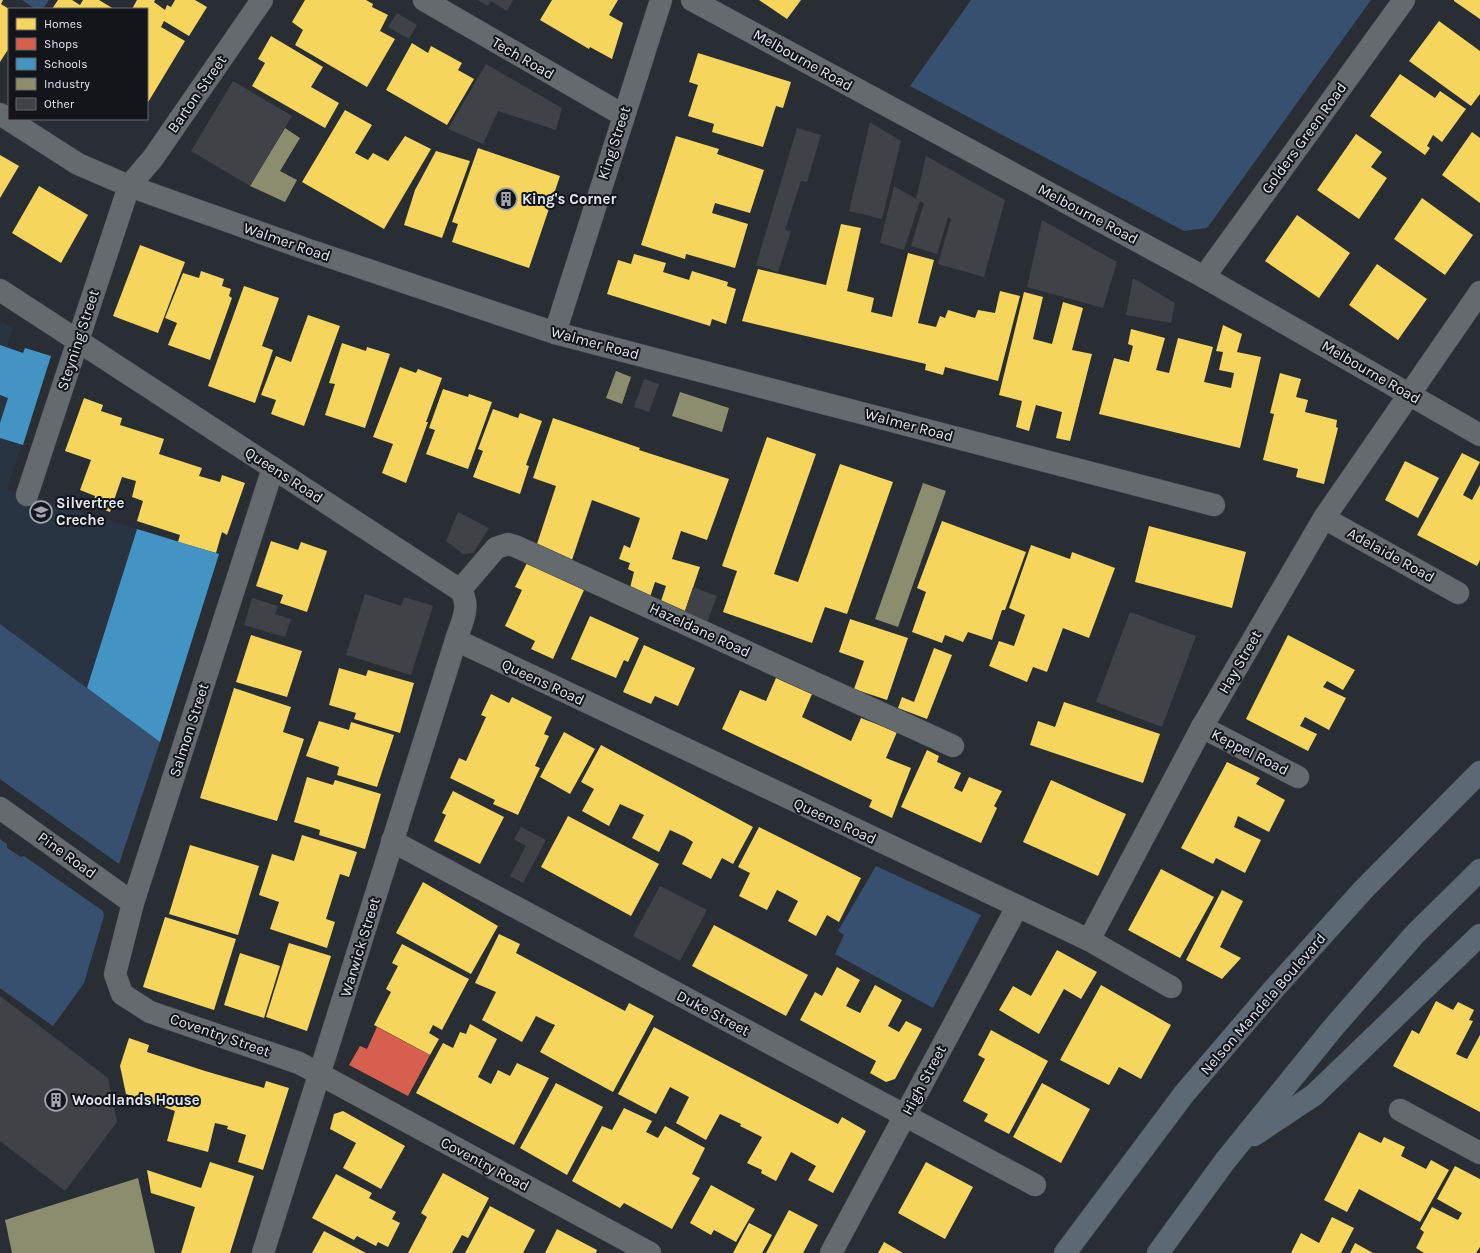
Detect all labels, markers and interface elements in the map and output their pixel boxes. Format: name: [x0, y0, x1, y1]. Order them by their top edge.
legend: [8, 8, 148, 120]
text: Homes: [44, 17, 82, 31]
street label: Melbourne Road: [750, 25, 856, 95]
street label: Tech Road: [489, 33, 557, 83]
text: Shops: [44, 37, 78, 51]
street label: Barton Street: [164, 51, 231, 136]
text: Schools: [44, 57, 87, 71]
text: Industry: [44, 77, 90, 91]
street label: Golders Green Road: [1258, 79, 1350, 197]
text: Other: [44, 97, 75, 111]
street label: King Street: [594, 104, 634, 182]
street label: Melbourne Road: [1035, 180, 1141, 248]
building icon: King's Corner: [493, 186, 519, 212]
place label: King's Corner: [522, 190, 616, 208]
street label: Walmer Road: [241, 219, 333, 265]
street label: Steyning Street: [53, 287, 103, 393]
street label: Walmer Road: [549, 323, 641, 363]
street label: Melbourne Road: [1318, 336, 1424, 408]
street label: Walmer Road: [863, 405, 955, 445]
street label: Queens Road: [242, 443, 326, 507]
place label: Silvertree Creche: [56, 494, 124, 529]
school or university icon: Silvertree Creche: [28, 499, 54, 525]
street label: Adelaide Road: [1344, 524, 1438, 586]
street label: Hazeldane Road: [647, 599, 753, 661]
street label: Hay Street: [1215, 627, 1265, 697]
street label: Queens Road: [499, 655, 587, 709]
street label: Salmon Street: [165, 680, 213, 779]
street label: Keppel Road: [1208, 725, 1292, 779]
street label: Queens Road: [791, 794, 879, 848]
street label: Pine Road: [34, 828, 100, 882]
street label: Warwick Street: [336, 895, 384, 999]
street label: Nelson Mandela Boulevard: [1196, 929, 1330, 1079]
street label: Duke Street: [674, 986, 753, 1040]
street label: Coventry Street: [168, 1009, 273, 1061]
street label: High Street: [898, 1042, 950, 1118]
building icon: Woodlands House: [43, 1087, 69, 1113]
place label: Woodlands House: [72, 1091, 200, 1109]
street label: Coventry Road: [438, 1133, 532, 1195]

